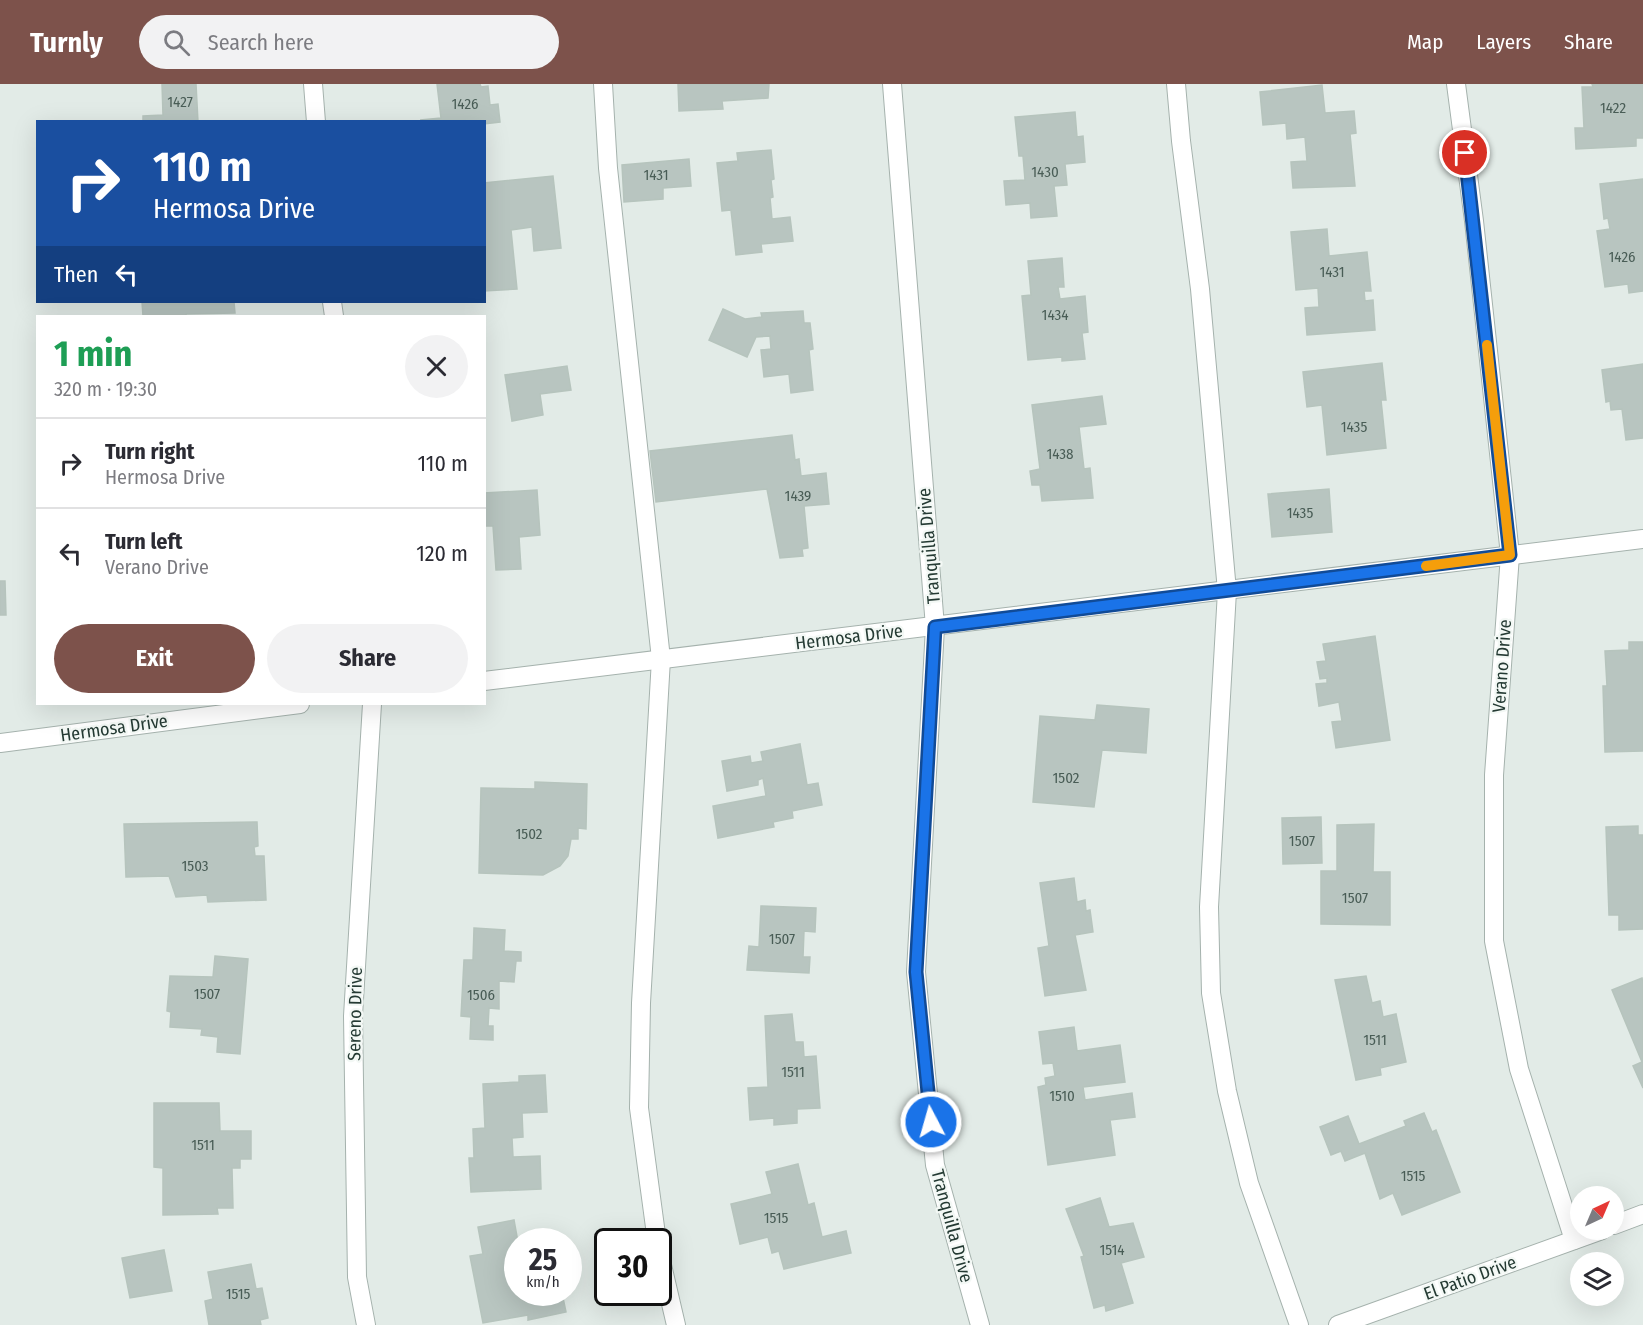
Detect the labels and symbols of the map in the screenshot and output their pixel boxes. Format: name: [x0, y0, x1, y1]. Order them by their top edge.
house number: 1427: [167, 93, 193, 111]
house number: 1426: [452, 95, 478, 113]
house number: 1422: [1600, 99, 1626, 117]
pin: [1439, 127, 1490, 178]
house number: 1430: [1031, 163, 1059, 181]
house number: 1431: [643, 166, 669, 184]
house number: 1426: [1609, 248, 1635, 266]
house number: 1431: [1319, 263, 1345, 281]
house number: 1434: [1042, 306, 1068, 324]
house number: 1435: [1341, 418, 1367, 436]
house number: 1438: [1046, 445, 1074, 463]
house number: 1439: [785, 487, 811, 505]
street label: Tranquilla Drive: [913, 487, 945, 605]
house number: 1435: [1287, 504, 1313, 522]
street label: Hermosa Drive: [794, 619, 904, 655]
street label: Verano Drive: [1488, 619, 1516, 713]
street label: Hermosa Drive: [59, 710, 169, 746]
house number: 1502: [1052, 769, 1080, 787]
house number: 1502: [515, 825, 543, 843]
house number: 1507: [1289, 832, 1315, 850]
house number: 1503: [181, 857, 209, 875]
house number: 1507: [1342, 889, 1368, 907]
house number: 1507: [769, 930, 795, 948]
street label: Sereno Drive: [343, 967, 367, 1061]
house number: 1507: [194, 985, 220, 1003]
house number: 1506: [467, 986, 495, 1004]
house number: 1511: [1363, 1031, 1387, 1049]
house number: 1511: [781, 1063, 805, 1081]
house number: 1510: [1049, 1087, 1075, 1105]
position arrow: [899, 1090, 963, 1154]
house number: 1511: [191, 1136, 215, 1154]
street label: Tranquilla Drive: [926, 1167, 978, 1285]
house number: 1515: [1401, 1167, 1425, 1185]
north arrow: [1570, 1186, 1624, 1240]
house number: 1515: [764, 1209, 788, 1227]
speed limit sign: 30: [594, 1228, 672, 1306]
house number: 1514: [1099, 1241, 1125, 1259]
street label: El Patio Drive: [1421, 1251, 1519, 1305]
house number: 1515: [226, 1285, 250, 1303]

